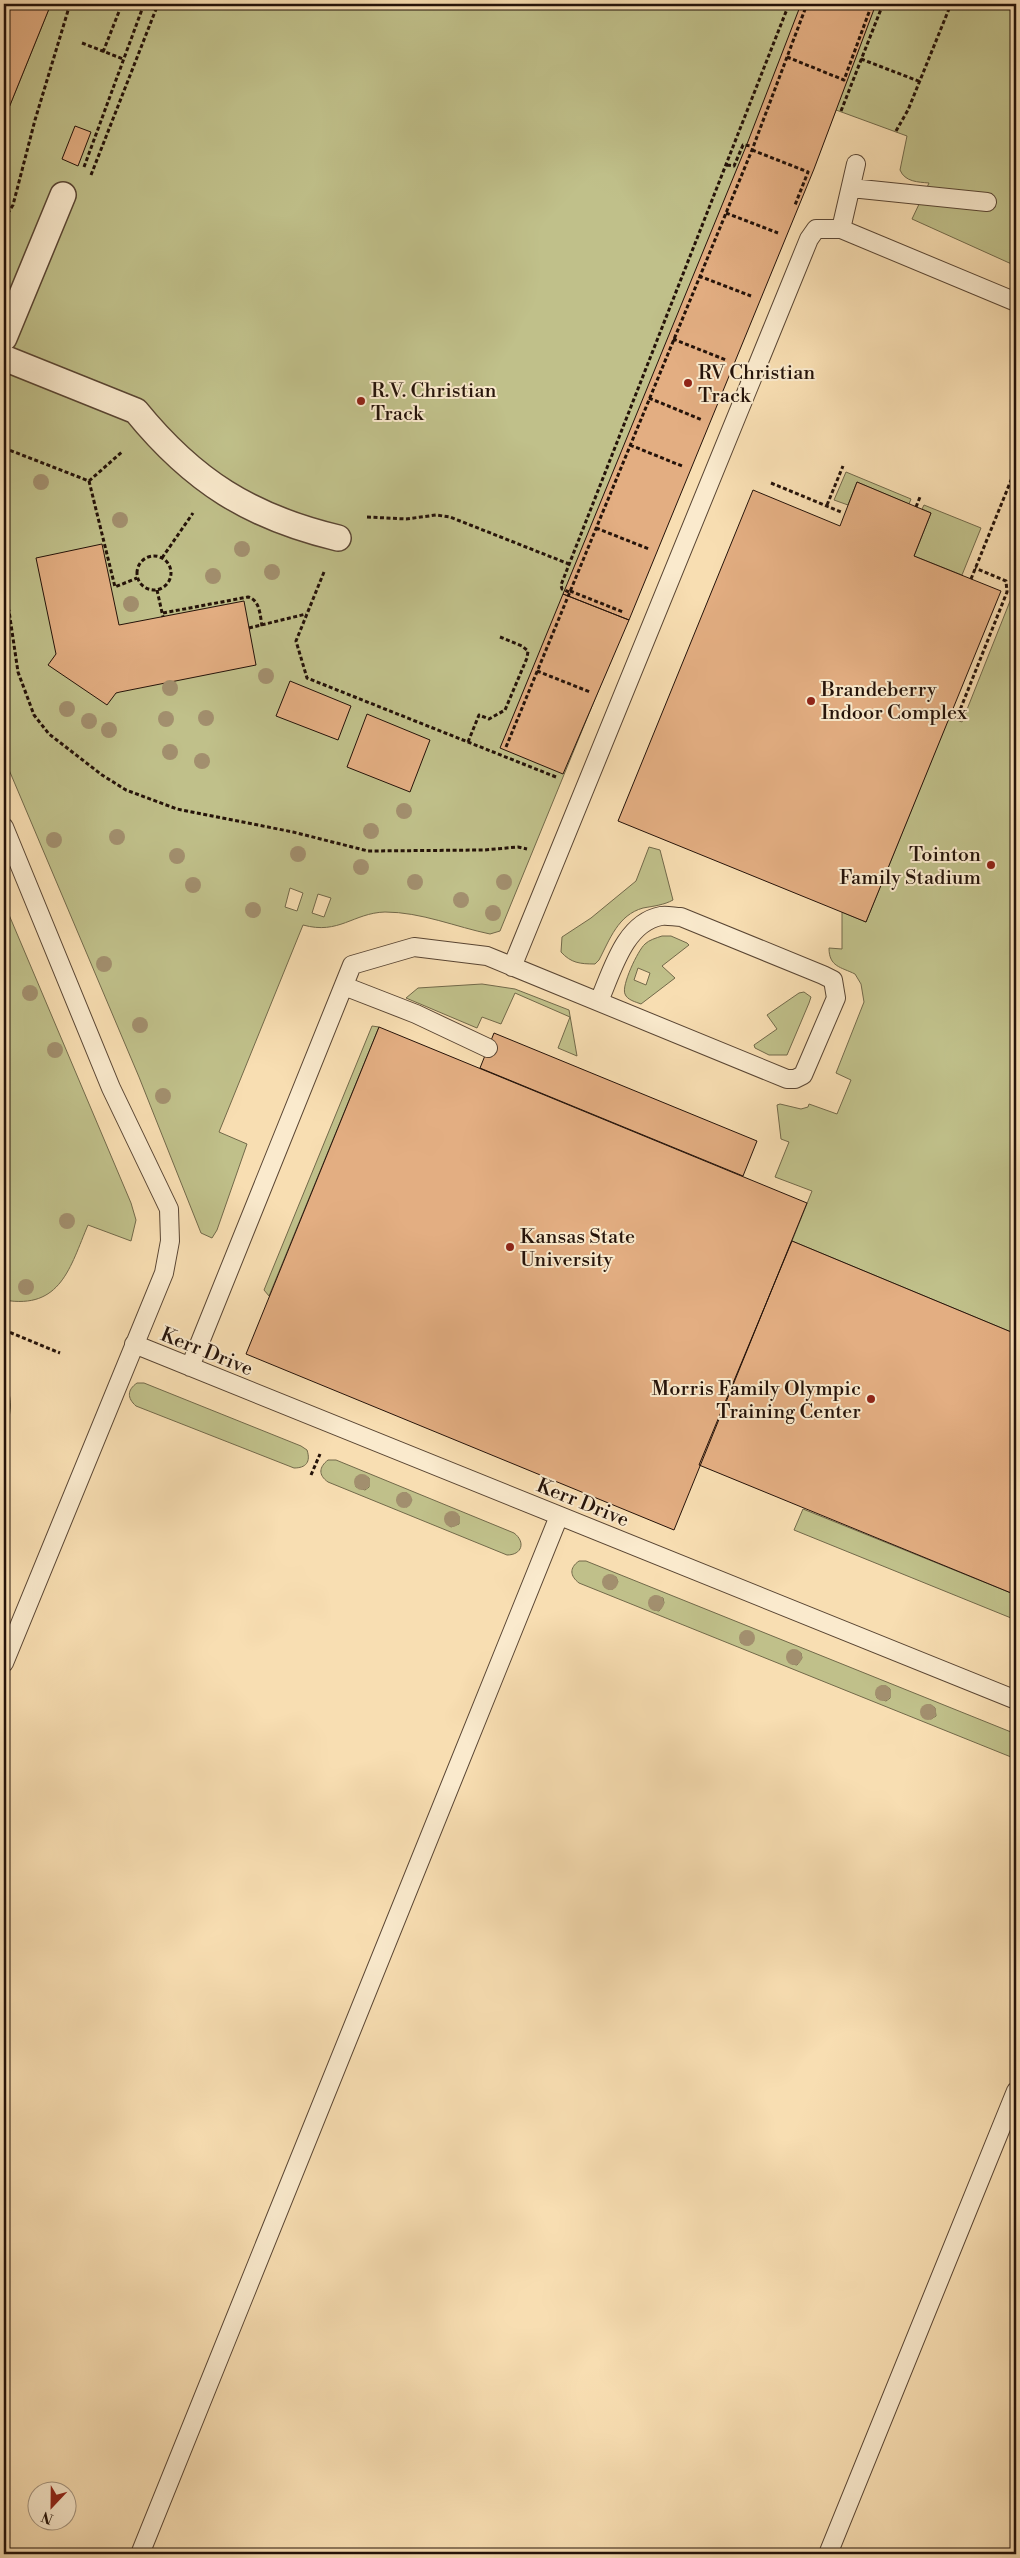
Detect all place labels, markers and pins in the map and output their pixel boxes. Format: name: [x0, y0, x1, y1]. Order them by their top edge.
place label: RV Christian Track: [698, 361, 815, 409]
marker: RV Christian Track: [682, 377, 694, 389]
place label: R.V. Christian Track: [371, 379, 497, 427]
marker: R.V. Christian Track: [355, 395, 367, 407]
place label: Brandeberry Indoor Complex: [820, 678, 968, 726]
marker: Brandeberry Indoor Complex: [805, 695, 817, 707]
place label: Tointon Family Stadium: [839, 843, 981, 891]
marker: Tointon Family Stadium: [985, 859, 997, 871]
place label: Kansas State University: [520, 1225, 635, 1273]
marker: Kansas State University: [504, 1241, 516, 1253]
place label: Morris Family Olympic Training Center: [652, 1377, 861, 1425]
marker: Morris Family Olympic Training Center: [865, 1393, 877, 1405]

